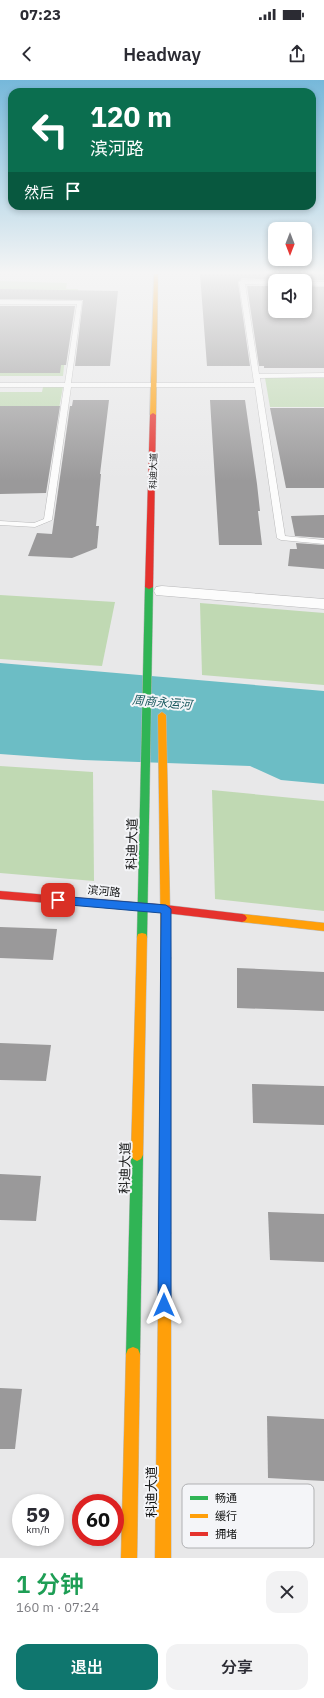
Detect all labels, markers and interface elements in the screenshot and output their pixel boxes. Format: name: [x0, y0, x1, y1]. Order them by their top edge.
text: 07:23: [20, 5, 61, 24]
icon: back: [16, 43, 38, 65]
text: Headway: [123, 43, 201, 66]
icon: share: [286, 43, 308, 65]
text: 120 m: [90, 98, 172, 135]
icon: left: [24, 104, 76, 156]
text: 滨河路: [90, 137, 144, 160]
icon: arrive: [62, 180, 84, 202]
text: 然后: [24, 183, 54, 202]
north arrow: [268, 222, 312, 266]
map controls: [268, 222, 312, 318]
button: sound: [268, 274, 312, 318]
street label: 科迪大道: [147, 453, 159, 489]
water label: 周商永运河: [131, 692, 195, 712]
street label: 科迪大道: [123, 818, 141, 870]
pin: [41, 883, 75, 917]
street label: 滨河路: [87, 883, 121, 899]
icon: arrive: [47, 889, 69, 911]
street label: 科迪大道: [116, 1142, 134, 1194]
position arrow: [143, 1284, 185, 1326]
street label: 科迪大道: [143, 1466, 160, 1518]
legend: [182, 1484, 314, 1548]
text: 畅通: [215, 1491, 237, 1505]
speed limit sign: 60: [72, 1494, 124, 1546]
text: 59: [26, 1501, 50, 1528]
text: 缓行: [215, 1509, 237, 1523]
text: km/h: [26, 1523, 50, 1536]
text: 拥堵: [215, 1527, 237, 1541]
text: 1 分钟: [16, 1568, 84, 1600]
button: close: [266, 1571, 308, 1613]
text: 160 m · 07:24: [16, 1599, 99, 1616]
button: 退出: [16, 1644, 158, 1690]
button: 分享: [166, 1644, 308, 1690]

